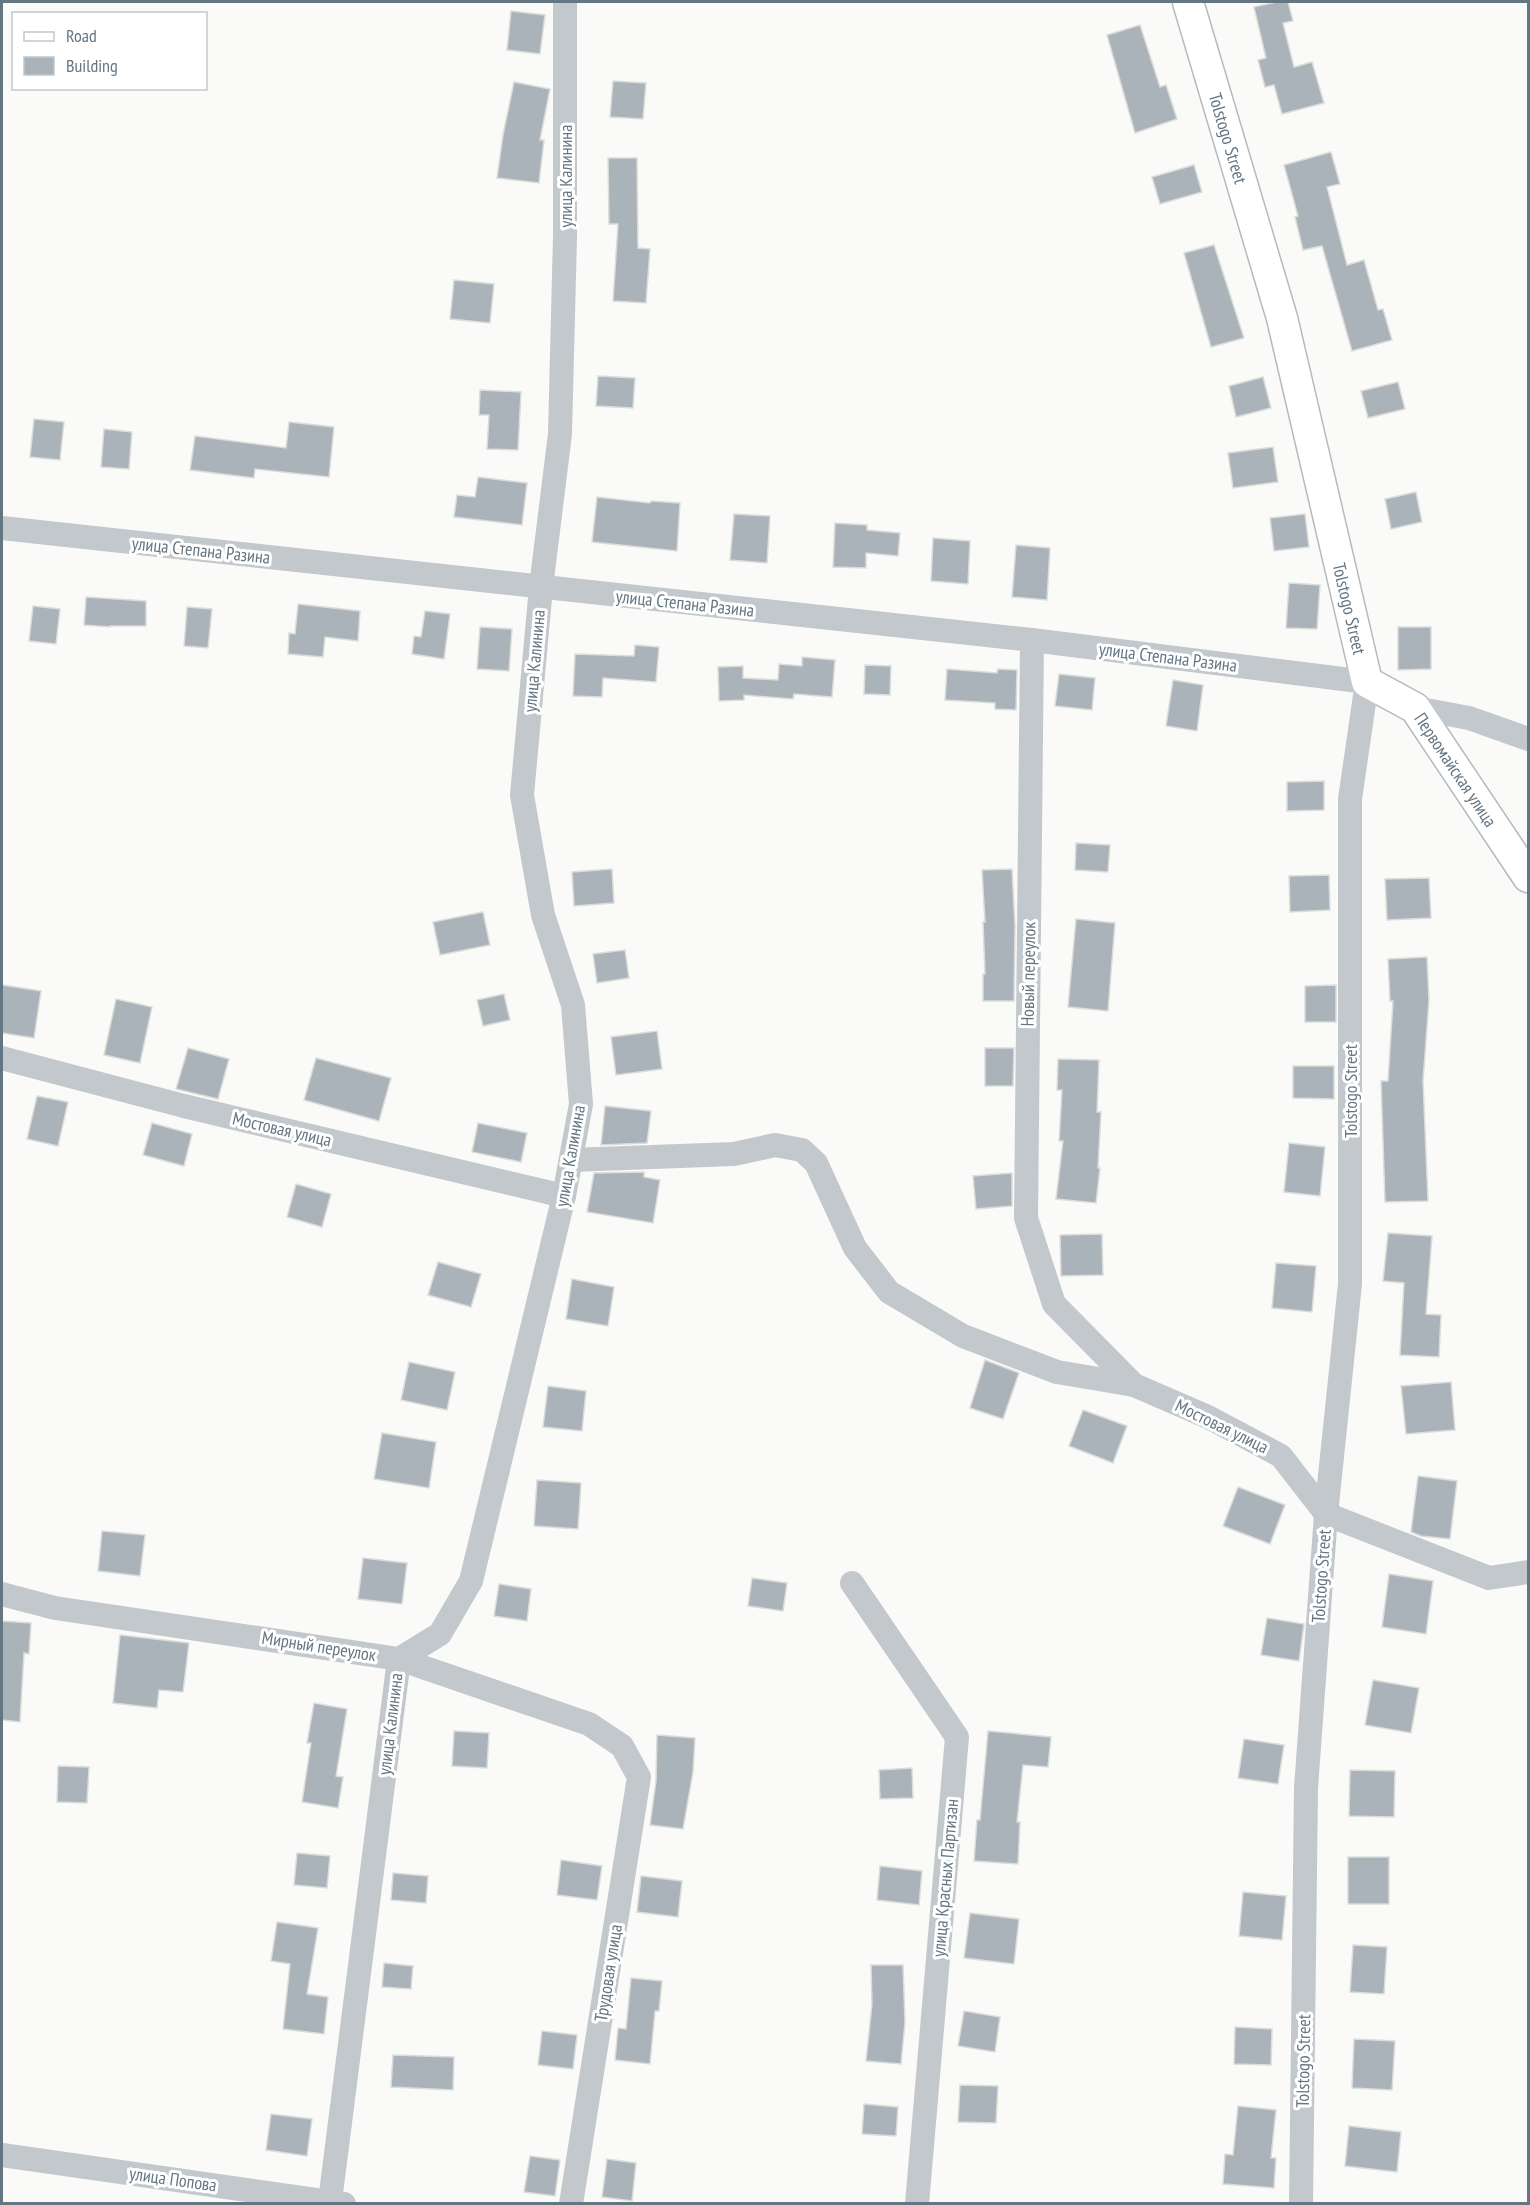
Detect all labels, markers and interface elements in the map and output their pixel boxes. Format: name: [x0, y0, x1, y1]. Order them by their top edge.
legend: [12, 12, 207, 90]
text: Road: [66, 24, 97, 47]
text: Building: [66, 54, 118, 77]
street label: Tolstogo Street: [1204, 90, 1253, 186]
street label: улица Калинина: [554, 125, 577, 227]
street label: улица Степана Разина: [131, 531, 271, 569]
street label: Tolstogo Street: [1328, 560, 1372, 657]
street label: улица Степана Разина: [615, 584, 755, 622]
street label: улица Калинина: [518, 609, 550, 713]
street label: улица Степана Разина: [1098, 637, 1238, 677]
street label: Первомайская улица: [1410, 708, 1502, 831]
street label: Новый переулок: [1016, 921, 1040, 1027]
street label: Tolstogo Street: [1339, 1044, 1362, 1138]
street label: улица Калинина: [550, 1103, 590, 1209]
street label: Мостовая улица: [230, 1106, 334, 1152]
street label: Мостовая улица: [1172, 1394, 1272, 1458]
street label: Tolstogo Street: [1306, 1529, 1336, 1623]
street label: Мирный переулок: [260, 1626, 378, 1666]
street label: улица Калинина: [372, 1672, 408, 1776]
street label: улица Красных Партизан: [927, 1798, 963, 1958]
street label: Трудовая улица: [589, 1923, 627, 2023]
street label: Tolstogo Street: [1291, 2014, 1315, 2108]
street label: улица Попова: [128, 2161, 218, 2197]

